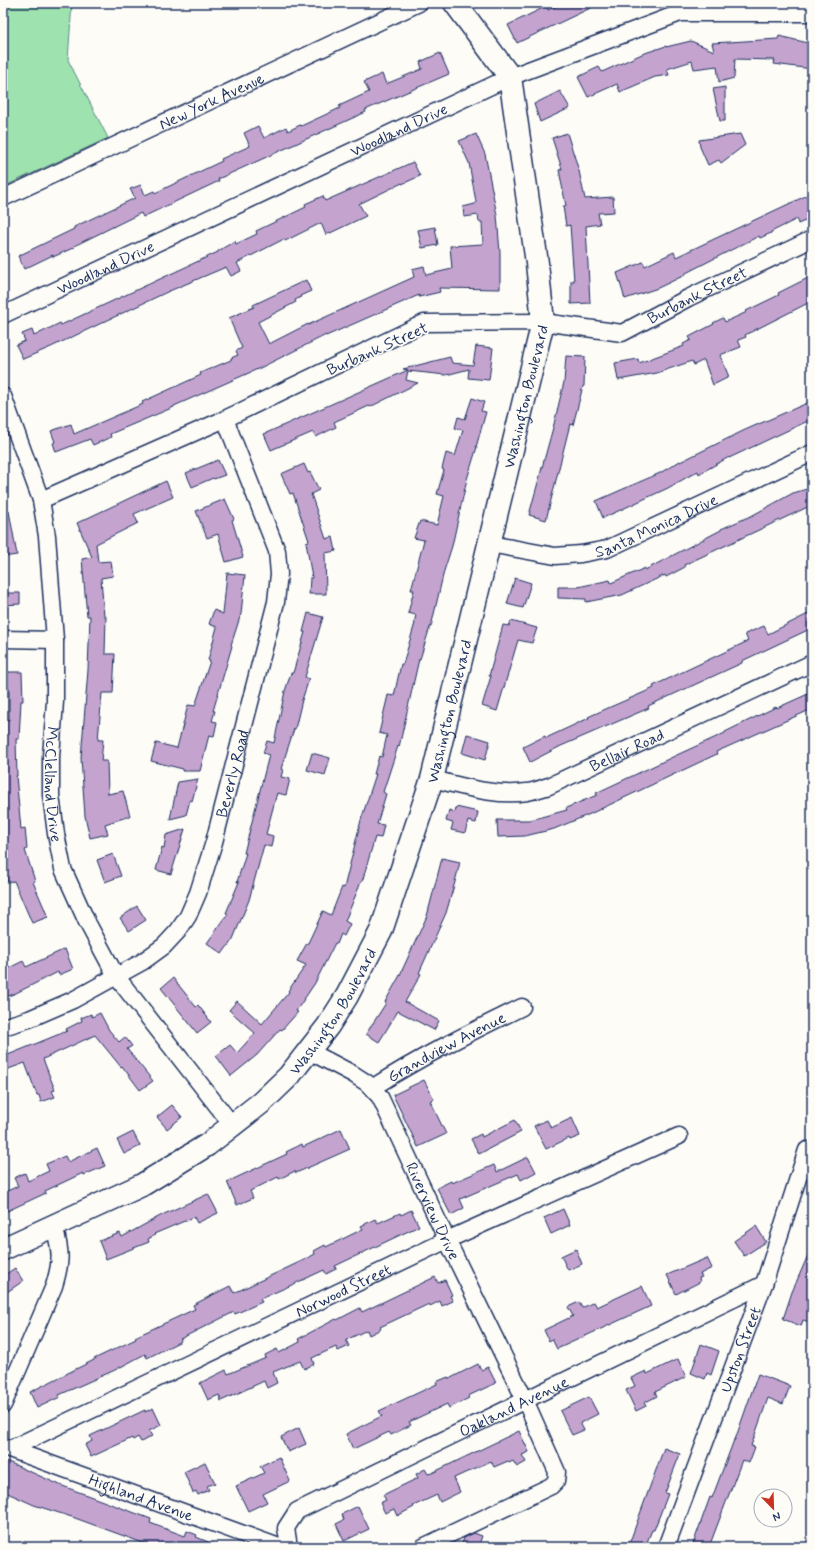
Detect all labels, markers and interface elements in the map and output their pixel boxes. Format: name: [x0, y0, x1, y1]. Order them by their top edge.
street label: New York Avenue: [156, 68, 268, 135]
street label: Woodland Drive: [347, 99, 451, 163]
street label: Woodland Drive: [54, 236, 158, 300]
street label: Burbank Street: [644, 262, 751, 330]
street label: Burbank Street: [324, 317, 432, 381]
street label: Washington Boulevard: [499, 323, 554, 471]
street label: Santa Monica Drive: [594, 490, 721, 563]
street label: Washington Boulevard: [422, 638, 477, 786]
street label: Bellair Road: [586, 725, 668, 778]
street label: McClelland Drive: [39, 726, 66, 844]
street label: Beverly Road: [212, 728, 255, 820]
street label: Washington Boulevard: [285, 945, 382, 1080]
street label: Grandview Avenue: [384, 1008, 510, 1088]
street label: Riverview Drive: [400, 1159, 464, 1264]
street label: Norwood Street: [292, 1259, 395, 1323]
street label: Upston Street: [716, 1304, 767, 1396]
street label: Oakland Avenue: [456, 1372, 572, 1443]
street label: Highland Avenue: [86, 1470, 196, 1527]
north arrow: [753, 1488, 793, 1528]
text: N: [770, 1508, 783, 1524]

